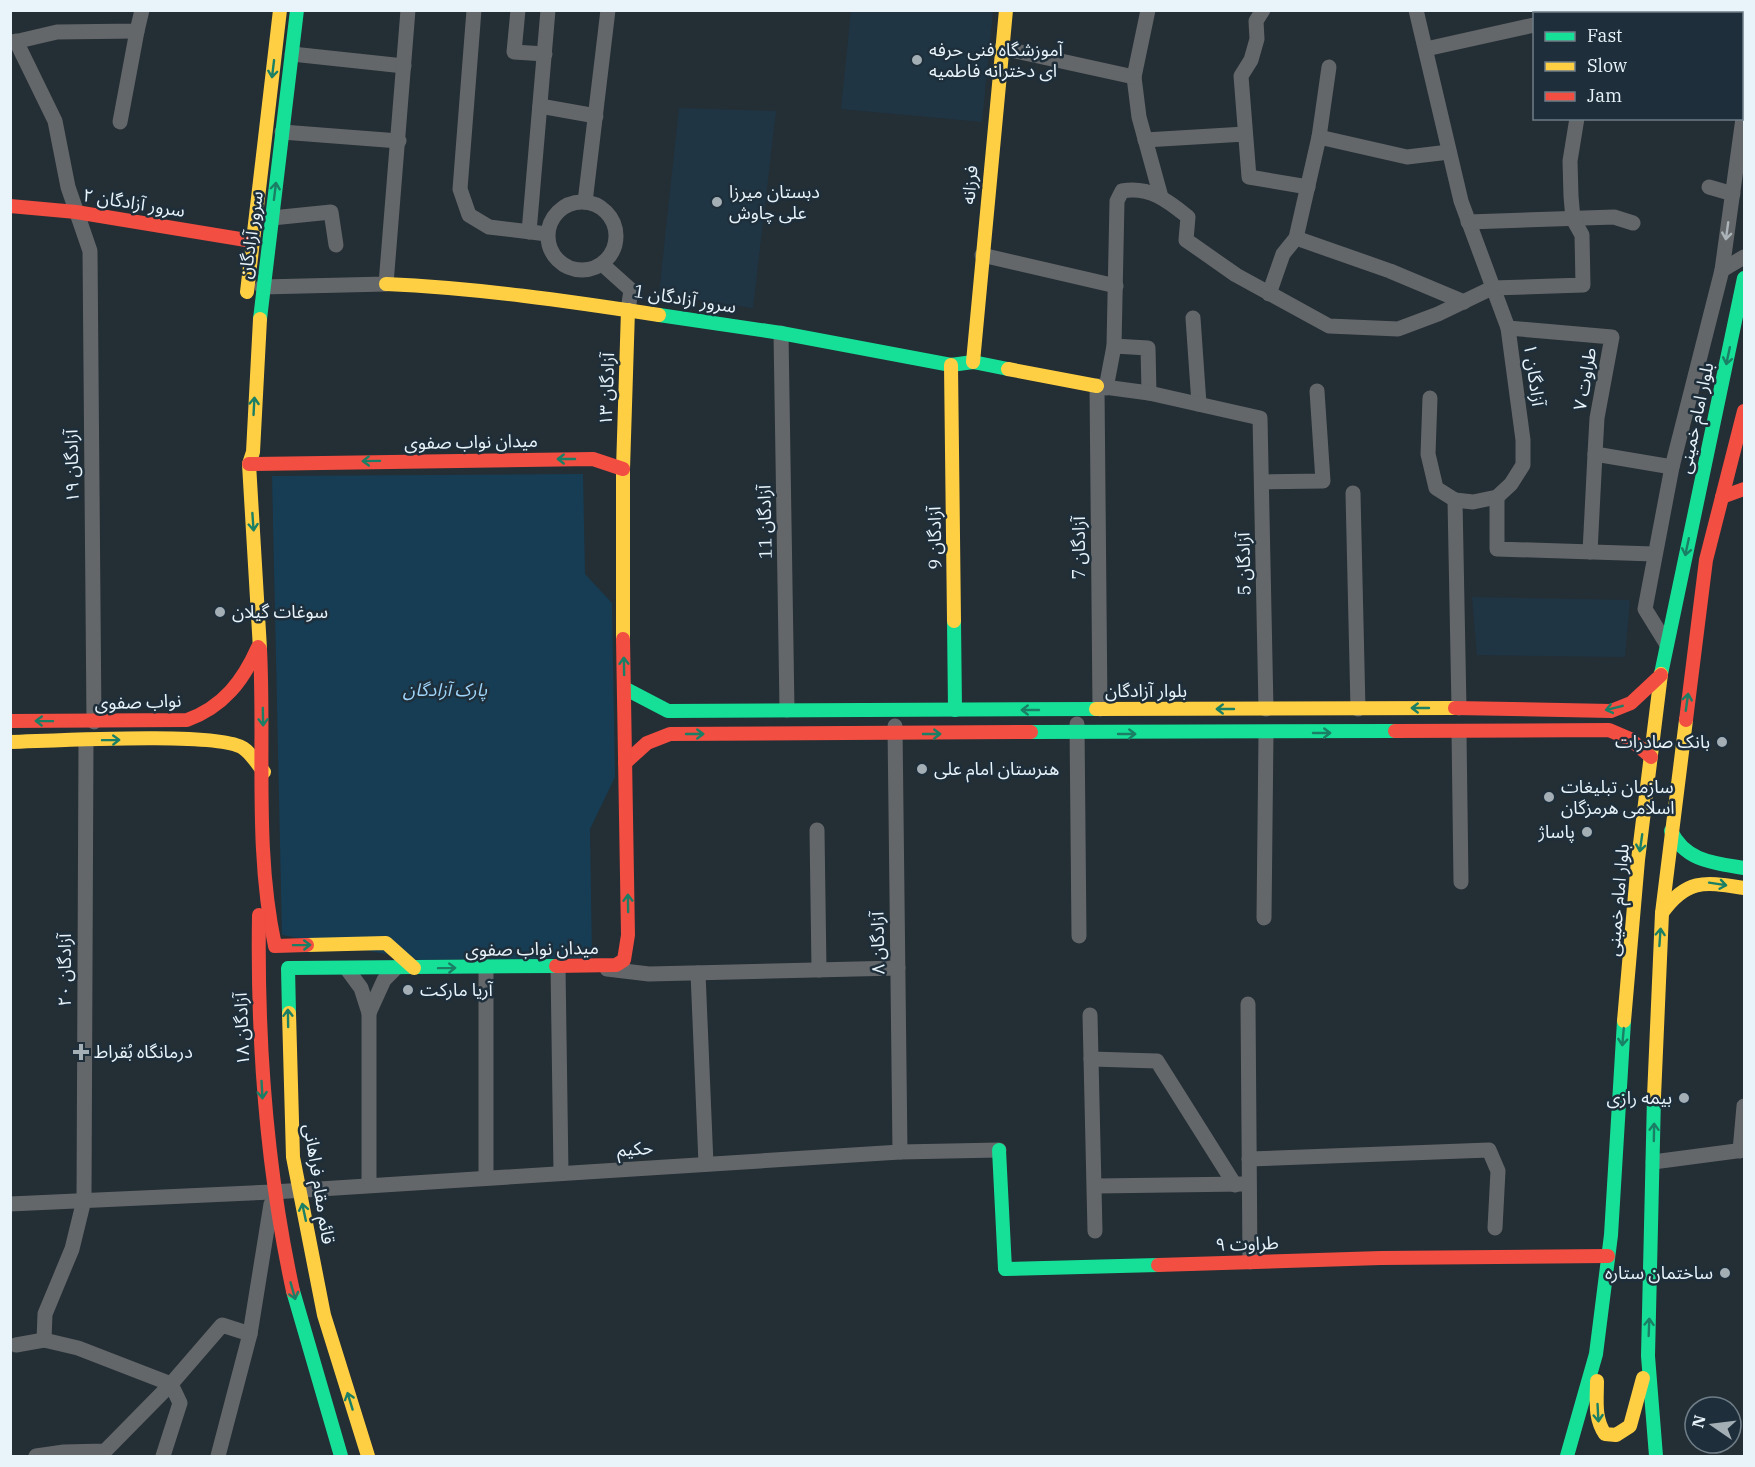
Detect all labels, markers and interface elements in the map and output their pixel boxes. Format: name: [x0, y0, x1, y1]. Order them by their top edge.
legend: [1533, 12, 1743, 120]
text: Fast: [1587, 24, 1622, 47]
place label: آموزشگاه فنی حرفه ای دخترانه فاطمیه: [929, 38, 1064, 82]
marker: آموزشگاه فنی حرفه ای دخترانه فاطمیه: [910, 53, 924, 67]
text: Slow: [1587, 54, 1627, 77]
one-way arrow: [267, 58, 278, 78]
text: Jam: [1587, 84, 1622, 107]
street label: فرزانه: [956, 164, 983, 205]
place label: دبستان میرزا علی چاوش: [729, 180, 820, 224]
one-way arrow: [270, 182, 281, 201]
street label: سرور آزادگان ۲: [82, 183, 187, 222]
street label: سرور آزادگان: [233, 190, 268, 280]
marker: دبستان میرزا علی چاوش: [710, 195, 724, 209]
one-way arrow: [1722, 220, 1733, 240]
street label: سرور آزادگان 1: [632, 279, 738, 318]
street label: آزادگان ۱: [1519, 342, 1550, 408]
street label: طراوت ۷: [1568, 346, 1601, 412]
one-way arrow: [1721, 346, 1733, 365]
street label: آزادگان ۱۳: [594, 351, 619, 426]
street label: بلوار امام خمینی: [1673, 360, 1721, 476]
one-way arrow: [249, 396, 260, 416]
street label: آزادگان ۱۹: [59, 429, 84, 503]
street label: میدان نواب صفوی: [404, 429, 538, 454]
one-way arrow: [556, 453, 576, 465]
one-way arrow: [361, 455, 381, 467]
street label: آزادگان 11: [752, 484, 777, 559]
street label: آزادگان 9: [922, 505, 947, 570]
one-way arrow: [248, 512, 259, 531]
street label: آزادگان 7: [1067, 516, 1090, 580]
street label: آزادگان 5: [1231, 531, 1256, 596]
one-way arrow: [1680, 537, 1692, 556]
place label: سوغات گیلان: [232, 600, 328, 623]
marker: سوغات گیلان: [213, 605, 227, 619]
one-way arrow: [618, 656, 629, 676]
park label: پارک آزادگان: [403, 678, 488, 702]
street label: بلوار آزادگان: [1105, 679, 1187, 702]
street label: نواب صفوی: [94, 688, 182, 715]
one-way arrow: [1682, 692, 1693, 712]
one-way arrow: [1410, 702, 1430, 714]
one-way arrow: [1215, 703, 1235, 715]
one-way arrow: [1605, 703, 1624, 715]
one-way arrow: [1020, 704, 1040, 716]
one-way arrow: [257, 706, 268, 726]
one-way arrow: [35, 716, 55, 727]
one-way arrow: [1312, 727, 1332, 739]
one-way arrow: [685, 728, 705, 740]
one-way arrow: [922, 728, 942, 740]
one-way arrow: [1117, 728, 1137, 740]
place label: بانک صادرات: [1615, 730, 1710, 753]
one-way arrow: [100, 734, 120, 746]
marker: بانک صادرات: [1715, 735, 1729, 749]
place label: هنرستان امام علی: [934, 757, 1059, 783]
marker: هنرستان امام علی: [915, 762, 929, 776]
place label: سازمان تبلیغات اسلامی هرمزگان: [1561, 775, 1675, 819]
marker: سازمان تبلیغات اسلامی هرمزگان: [1542, 790, 1556, 804]
place label: پاساژ: [1537, 820, 1575, 843]
marker: پاساژ: [1580, 825, 1594, 839]
one-way arrow: [1635, 832, 1646, 852]
street label: بلوار امام خمینی: [1601, 843, 1637, 957]
one-way arrow: [1707, 879, 1727, 890]
one-way arrow: [622, 893, 633, 913]
street label: آزادگان ۸: [865, 911, 890, 975]
one-way arrow: [1655, 928, 1666, 948]
street label: آزادگان ۲۰: [53, 933, 76, 1007]
street label: میدان نواب صفوی: [465, 936, 599, 961]
one-way arrow: [292, 939, 312, 951]
one-way arrow: [437, 962, 457, 974]
place label: آریا مارکت: [420, 978, 493, 1001]
marker: آریا مارکت: [401, 983, 415, 997]
street label: آزادگان ۱۸: [229, 991, 254, 1066]
one-way arrow: [283, 1009, 294, 1029]
one-way arrow: [1617, 1026, 1628, 1046]
place label: درمانگاه بُقراط: [94, 1040, 193, 1063]
marker: درمانگاه بُقراط: [72, 1043, 90, 1061]
one-way arrow: [257, 1079, 268, 1099]
place label: بیمه رازی: [1606, 1086, 1672, 1109]
marker: بیمه رازی: [1677, 1091, 1691, 1105]
street label: قائم مقام فراهانی: [296, 1122, 340, 1246]
one-way arrow: [1648, 1123, 1659, 1143]
street label: حکیم: [616, 1136, 654, 1163]
one-way arrow: [297, 1203, 309, 1222]
street label: طراوت ۹: [1215, 1231, 1279, 1256]
place label: ساختمان ستاره: [1605, 1261, 1713, 1284]
marker: ساختمان ستاره: [1718, 1266, 1732, 1280]
one-way arrow: [288, 1281, 300, 1300]
one-way arrow: [1643, 1318, 1654, 1338]
one-way arrow: [344, 1392, 355, 1411]
north arrow: [1683, 1395, 1743, 1455]
one-way arrow: [1593, 1402, 1604, 1422]
text: N: [1687, 1413, 1710, 1430]

